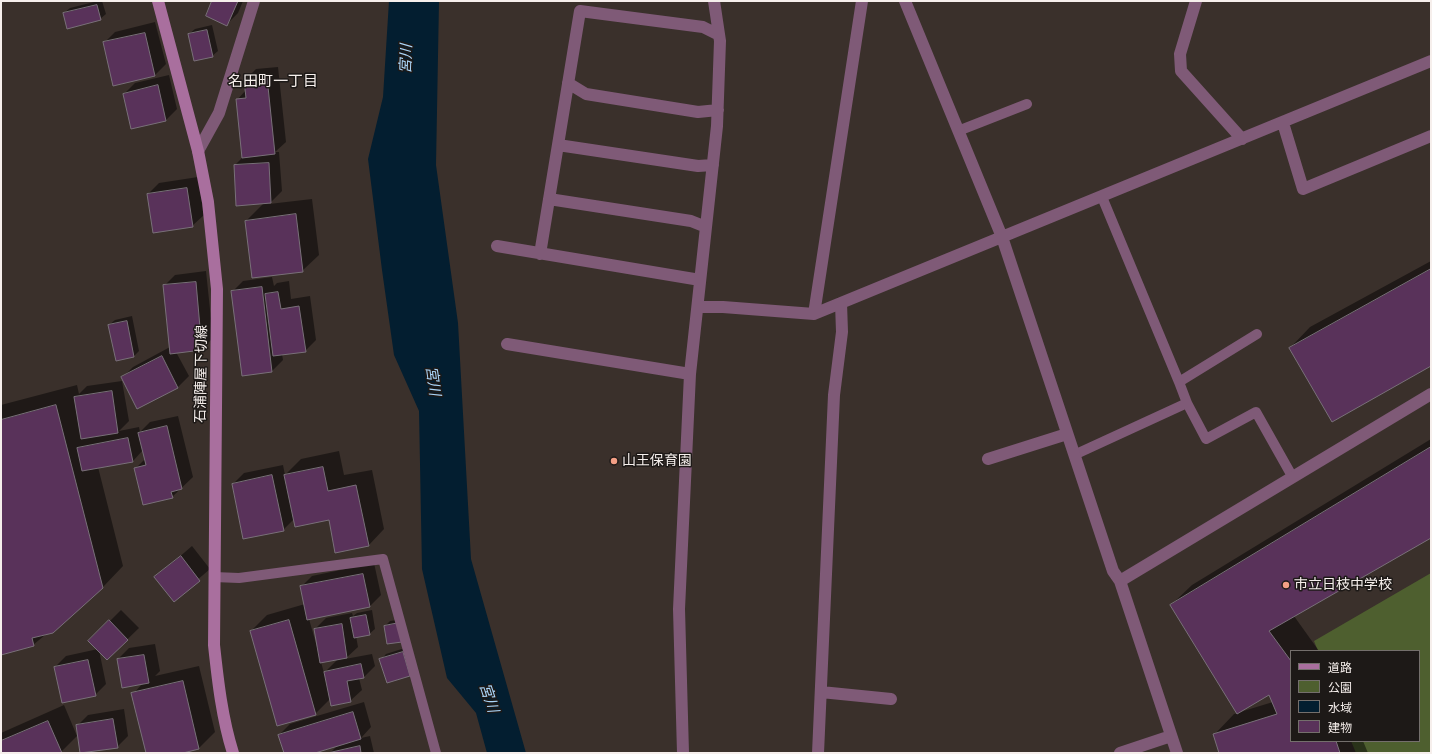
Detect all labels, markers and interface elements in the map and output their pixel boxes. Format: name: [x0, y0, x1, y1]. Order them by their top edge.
water label: 宮川: [397, 44, 417, 74]
district label: 名田町一丁目: [228, 73, 318, 91]
street label: 石浦陣屋下切線: [193, 325, 211, 423]
water label: 宮川: [421, 365, 443, 397]
place label: 山王保育園: [622, 453, 692, 469]
marker: 山王保育園: [609, 456, 619, 466]
place label: 市立日枝中学校: [1294, 577, 1392, 593]
marker: 市立日枝中学校: [1281, 580, 1291, 590]
legend: [1290, 650, 1420, 742]
text: 道路: [1328, 661, 1352, 675]
water label: 宮川: [475, 681, 501, 715]
text: 公園: [1328, 681, 1352, 695]
text: 水域: [1328, 701, 1352, 715]
text: 建物: [1328, 721, 1352, 735]

